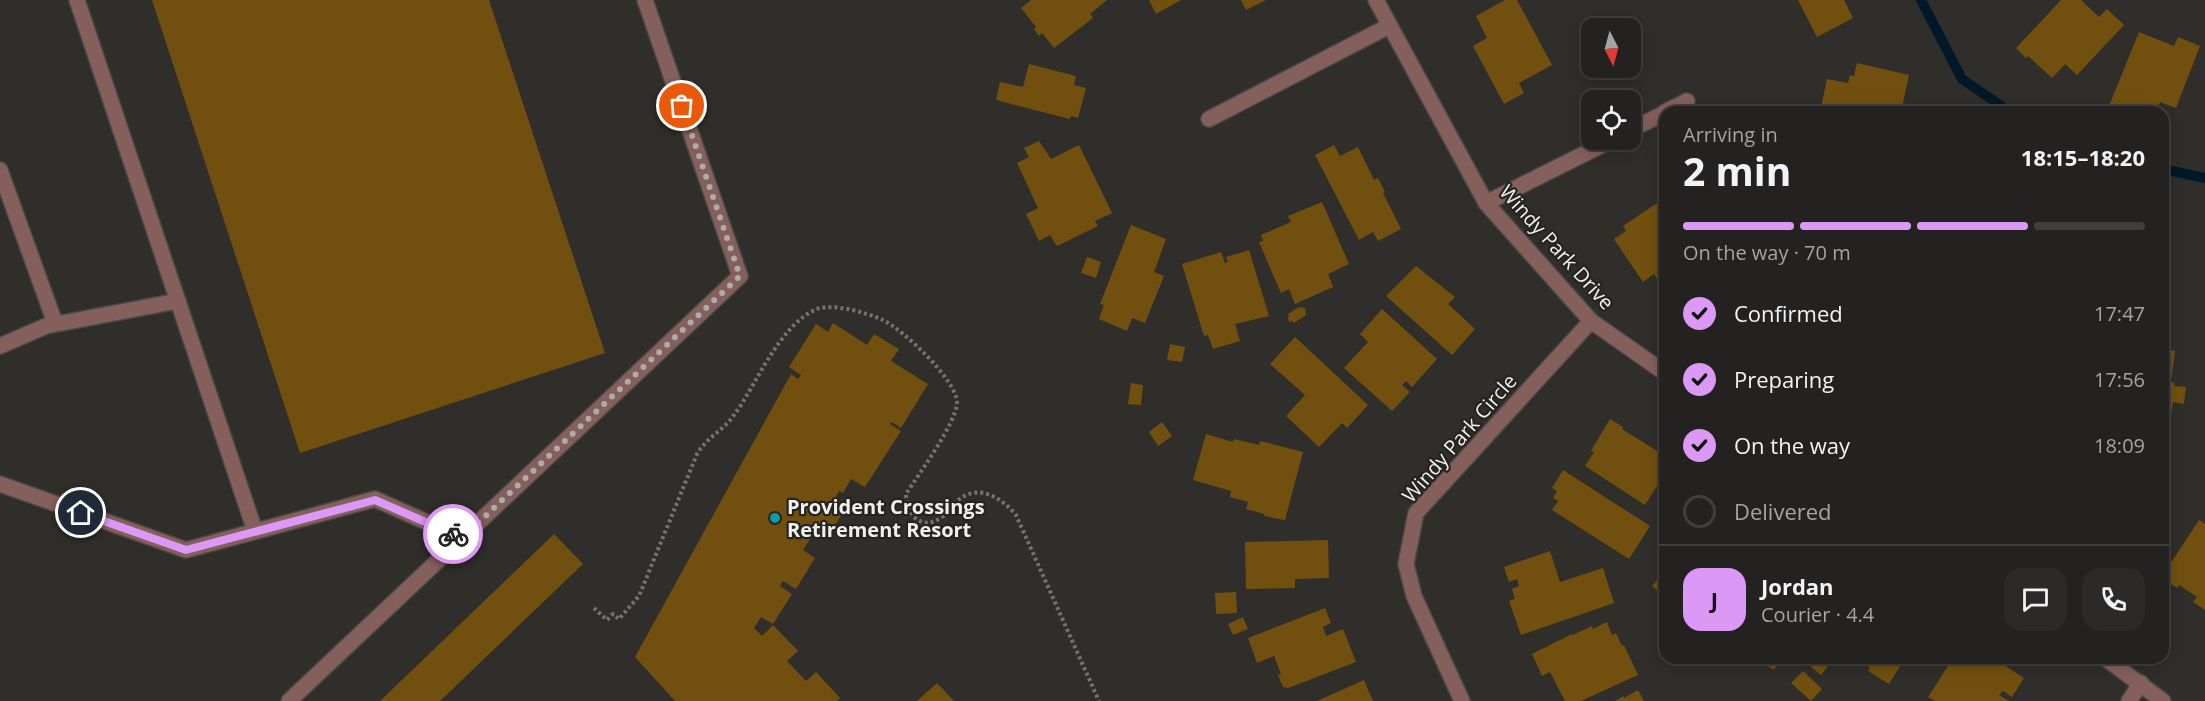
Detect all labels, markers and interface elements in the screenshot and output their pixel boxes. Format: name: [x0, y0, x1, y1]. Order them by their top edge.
north arrow: [1581, 18, 1641, 78]
map controls: [1581, 18, 1641, 150]
pin: [656, 80, 707, 131]
icon: bag: [665, 89, 698, 122]
button: locate: [1581, 90, 1641, 150]
text: Arriving in: [1683, 121, 1778, 148]
text: 18:15–18:20: [2021, 142, 2145, 172]
text: 2 min: [1683, 144, 1791, 197]
street label: Windy Park Drive: [1494, 179, 1620, 315]
text: On the way · 70 m: [1683, 239, 1851, 266]
icon: check: [1683, 297, 1716, 330]
text: Confirmed: [1734, 298, 1843, 328]
text: 17:47: [2094, 300, 2145, 327]
icon: check: [1683, 363, 1716, 396]
text: Preparing: [1734, 364, 1834, 394]
text: 17:56: [2094, 366, 2145, 393]
street label: Windy Park Circle: [1396, 368, 1522, 508]
icon: check: [1683, 429, 1716, 462]
text: On the way: [1734, 430, 1850, 460]
text: 18:09: [2094, 432, 2145, 459]
pin: [55, 487, 106, 538]
place label: Provident Crossings Retirement Resort: [787, 493, 985, 543]
icon: home: [64, 496, 97, 529]
text: Delivered: [1734, 496, 1832, 526]
courier: [423, 504, 483, 564]
marker: Provident Crossings Retirement Resort: [768, 511, 782, 525]
icon: bike: [437, 518, 470, 551]
button: chat: [2004, 568, 2067, 631]
button: phone: [2082, 568, 2145, 631]
text: Jordan: [1761, 571, 1834, 601]
text: J: [1711, 584, 1718, 614]
text: Courier · 4.4: [1761, 601, 1874, 628]

